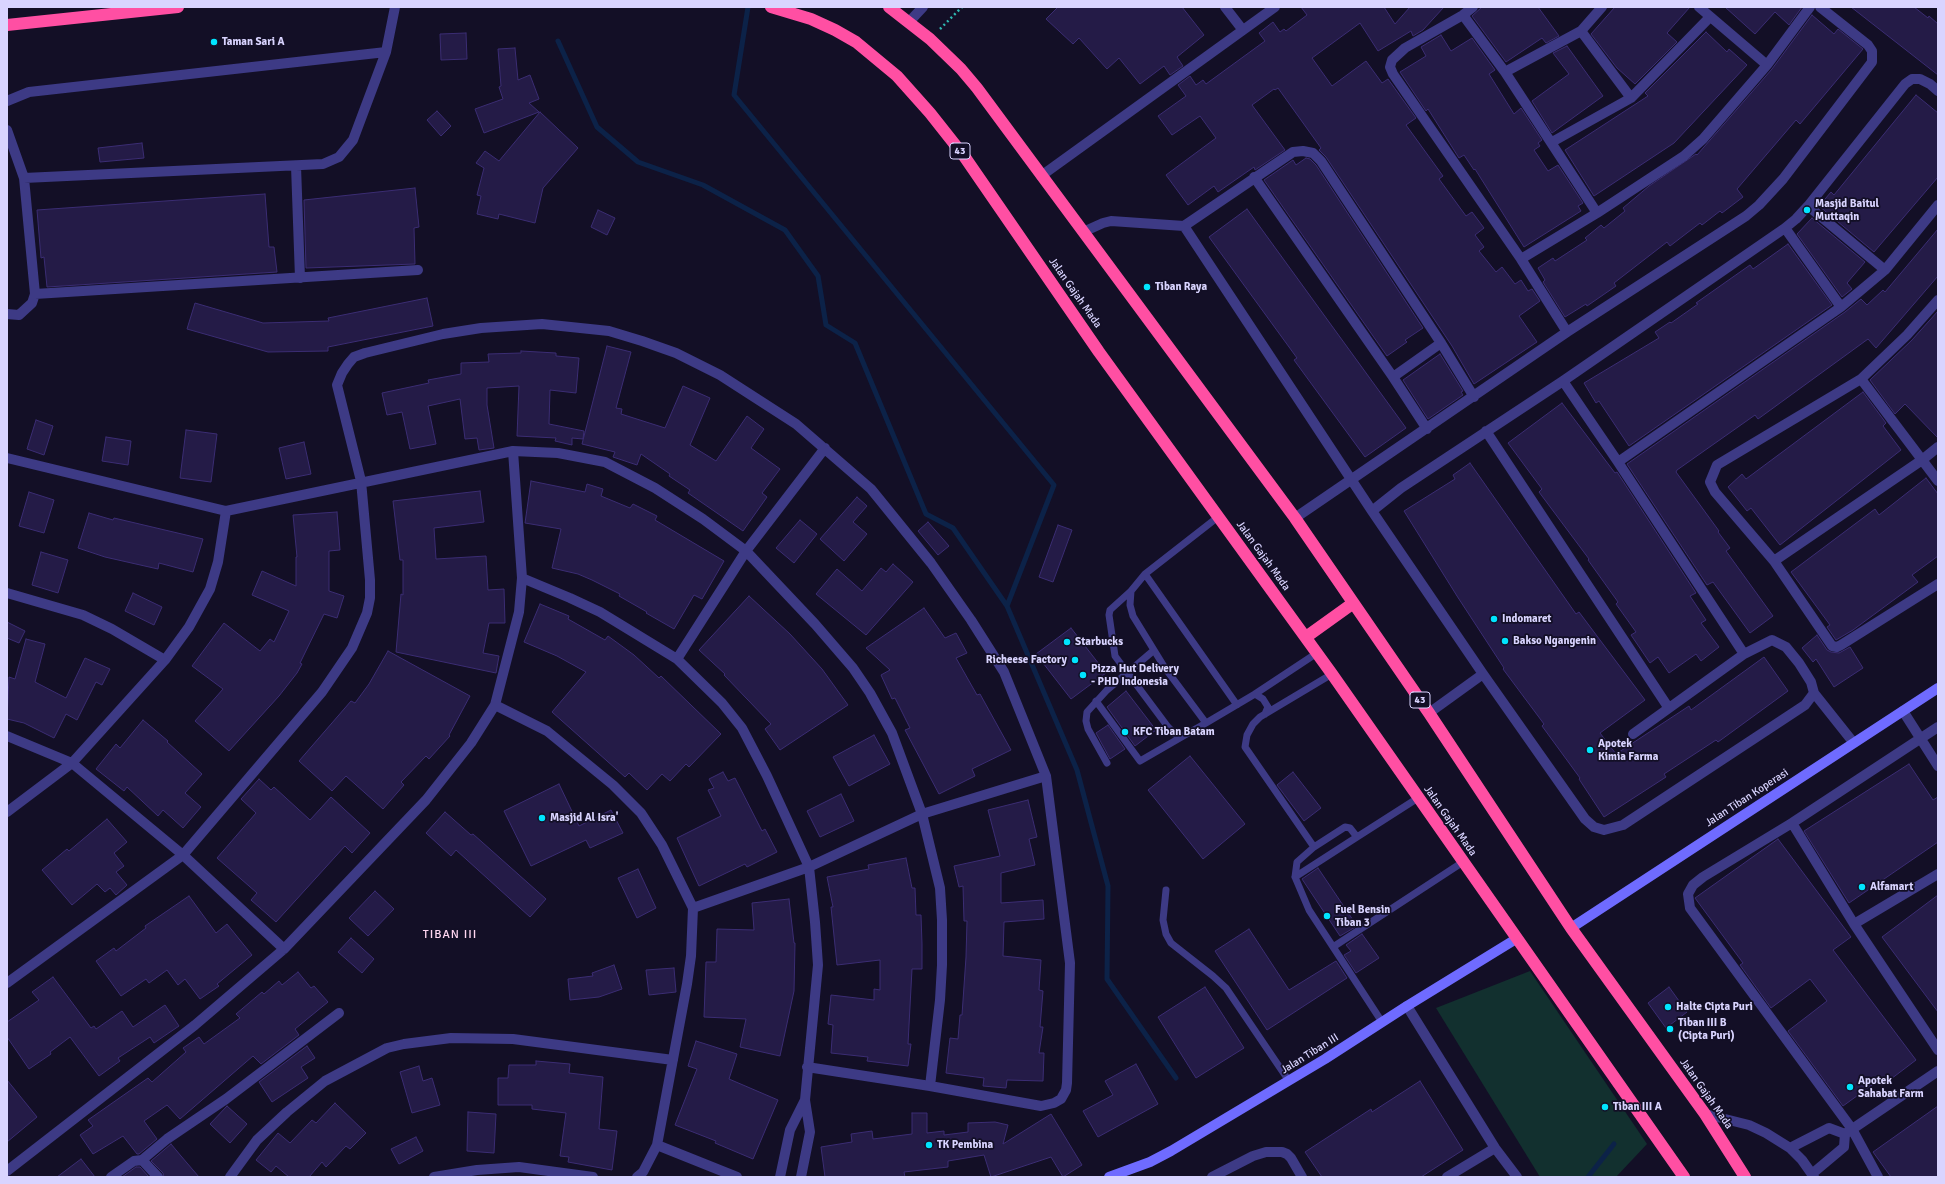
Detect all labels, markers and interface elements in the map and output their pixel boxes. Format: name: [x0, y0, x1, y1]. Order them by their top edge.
place label: Taman Sari A: [222, 35, 285, 49]
marker: Taman Sari A: [209, 37, 219, 47]
road number: 43: [950, 143, 970, 159]
place label: Masjid Baitul Muttaqin: [1815, 197, 1879, 223]
marker: Masjid Baitul Muttaqin: [1802, 205, 1812, 215]
street label: Jalan Gajah Mada: [1046, 255, 1104, 331]
place label: Tiban Raya: [1155, 280, 1207, 294]
marker: Tiban Raya: [1142, 282, 1152, 292]
street label: Jalan Gajah Mada: [1233, 519, 1293, 593]
place label: Indomaret: [1502, 612, 1551, 626]
marker: Indomaret: [1489, 614, 1499, 624]
place label: Bakso Ngangenin: [1513, 634, 1596, 648]
place label: Starbucks: [1075, 635, 1123, 649]
marker: Bakso Ngangenin: [1500, 636, 1510, 646]
marker: Starbucks: [1062, 637, 1072, 647]
place label: Richeese Factory: [986, 653, 1067, 667]
marker: Richeese Factory: [1070, 655, 1080, 665]
place label: Pizza Hut Delivery - PHD Indonesia: [1091, 662, 1179, 688]
marker: Pizza Hut Delivery - PHD Indonesia: [1078, 670, 1088, 680]
road number: 43: [1410, 692, 1430, 708]
place label: KFC Tiban Batam: [1133, 725, 1215, 739]
marker: KFC Tiban Batam: [1120, 727, 1130, 737]
place label: Apotek Kimia Farma: [1598, 737, 1658, 763]
marker: Apotek Kimia Farma: [1585, 745, 1595, 755]
street label: Jalan Tiban Koperasi: [1703, 766, 1791, 830]
street label: Jalan Gajah Mada: [1421, 783, 1479, 859]
place label: Masjid Al Isra': [550, 811, 618, 825]
marker: Masjid Al Isra': [537, 813, 547, 823]
place label: Alfamart: [1870, 880, 1913, 894]
marker: Alfamart: [1857, 882, 1867, 892]
place label: Fuel Bensin Tiban 3: [1335, 903, 1390, 929]
marker: Fuel Bensin Tiban 3: [1322, 911, 1332, 921]
district label: TIBAN III: [423, 928, 477, 942]
place label: Halte Cipta Puri: [1676, 1000, 1753, 1014]
marker: Halte Cipta Puri: [1663, 1002, 1673, 1012]
place label: Tiban III B (Cipta Puri): [1678, 1016, 1735, 1042]
marker: Tiban III B (Cipta Puri): [1665, 1024, 1675, 1034]
street label: Jalan Tiban III: [1279, 1031, 1341, 1077]
street label: Jalan Gajah Mada: [1677, 1056, 1735, 1132]
place label: Apotek Sahabat Farm: [1858, 1074, 1924, 1100]
marker: Apotek Sahabat Farm: [1845, 1082, 1855, 1092]
place label: Tiban III A: [1613, 1100, 1662, 1114]
marker: Tiban III A: [1600, 1102, 1610, 1112]
place label: TK Pembina: [937, 1138, 993, 1152]
marker: TK Pembina: [924, 1140, 934, 1150]

